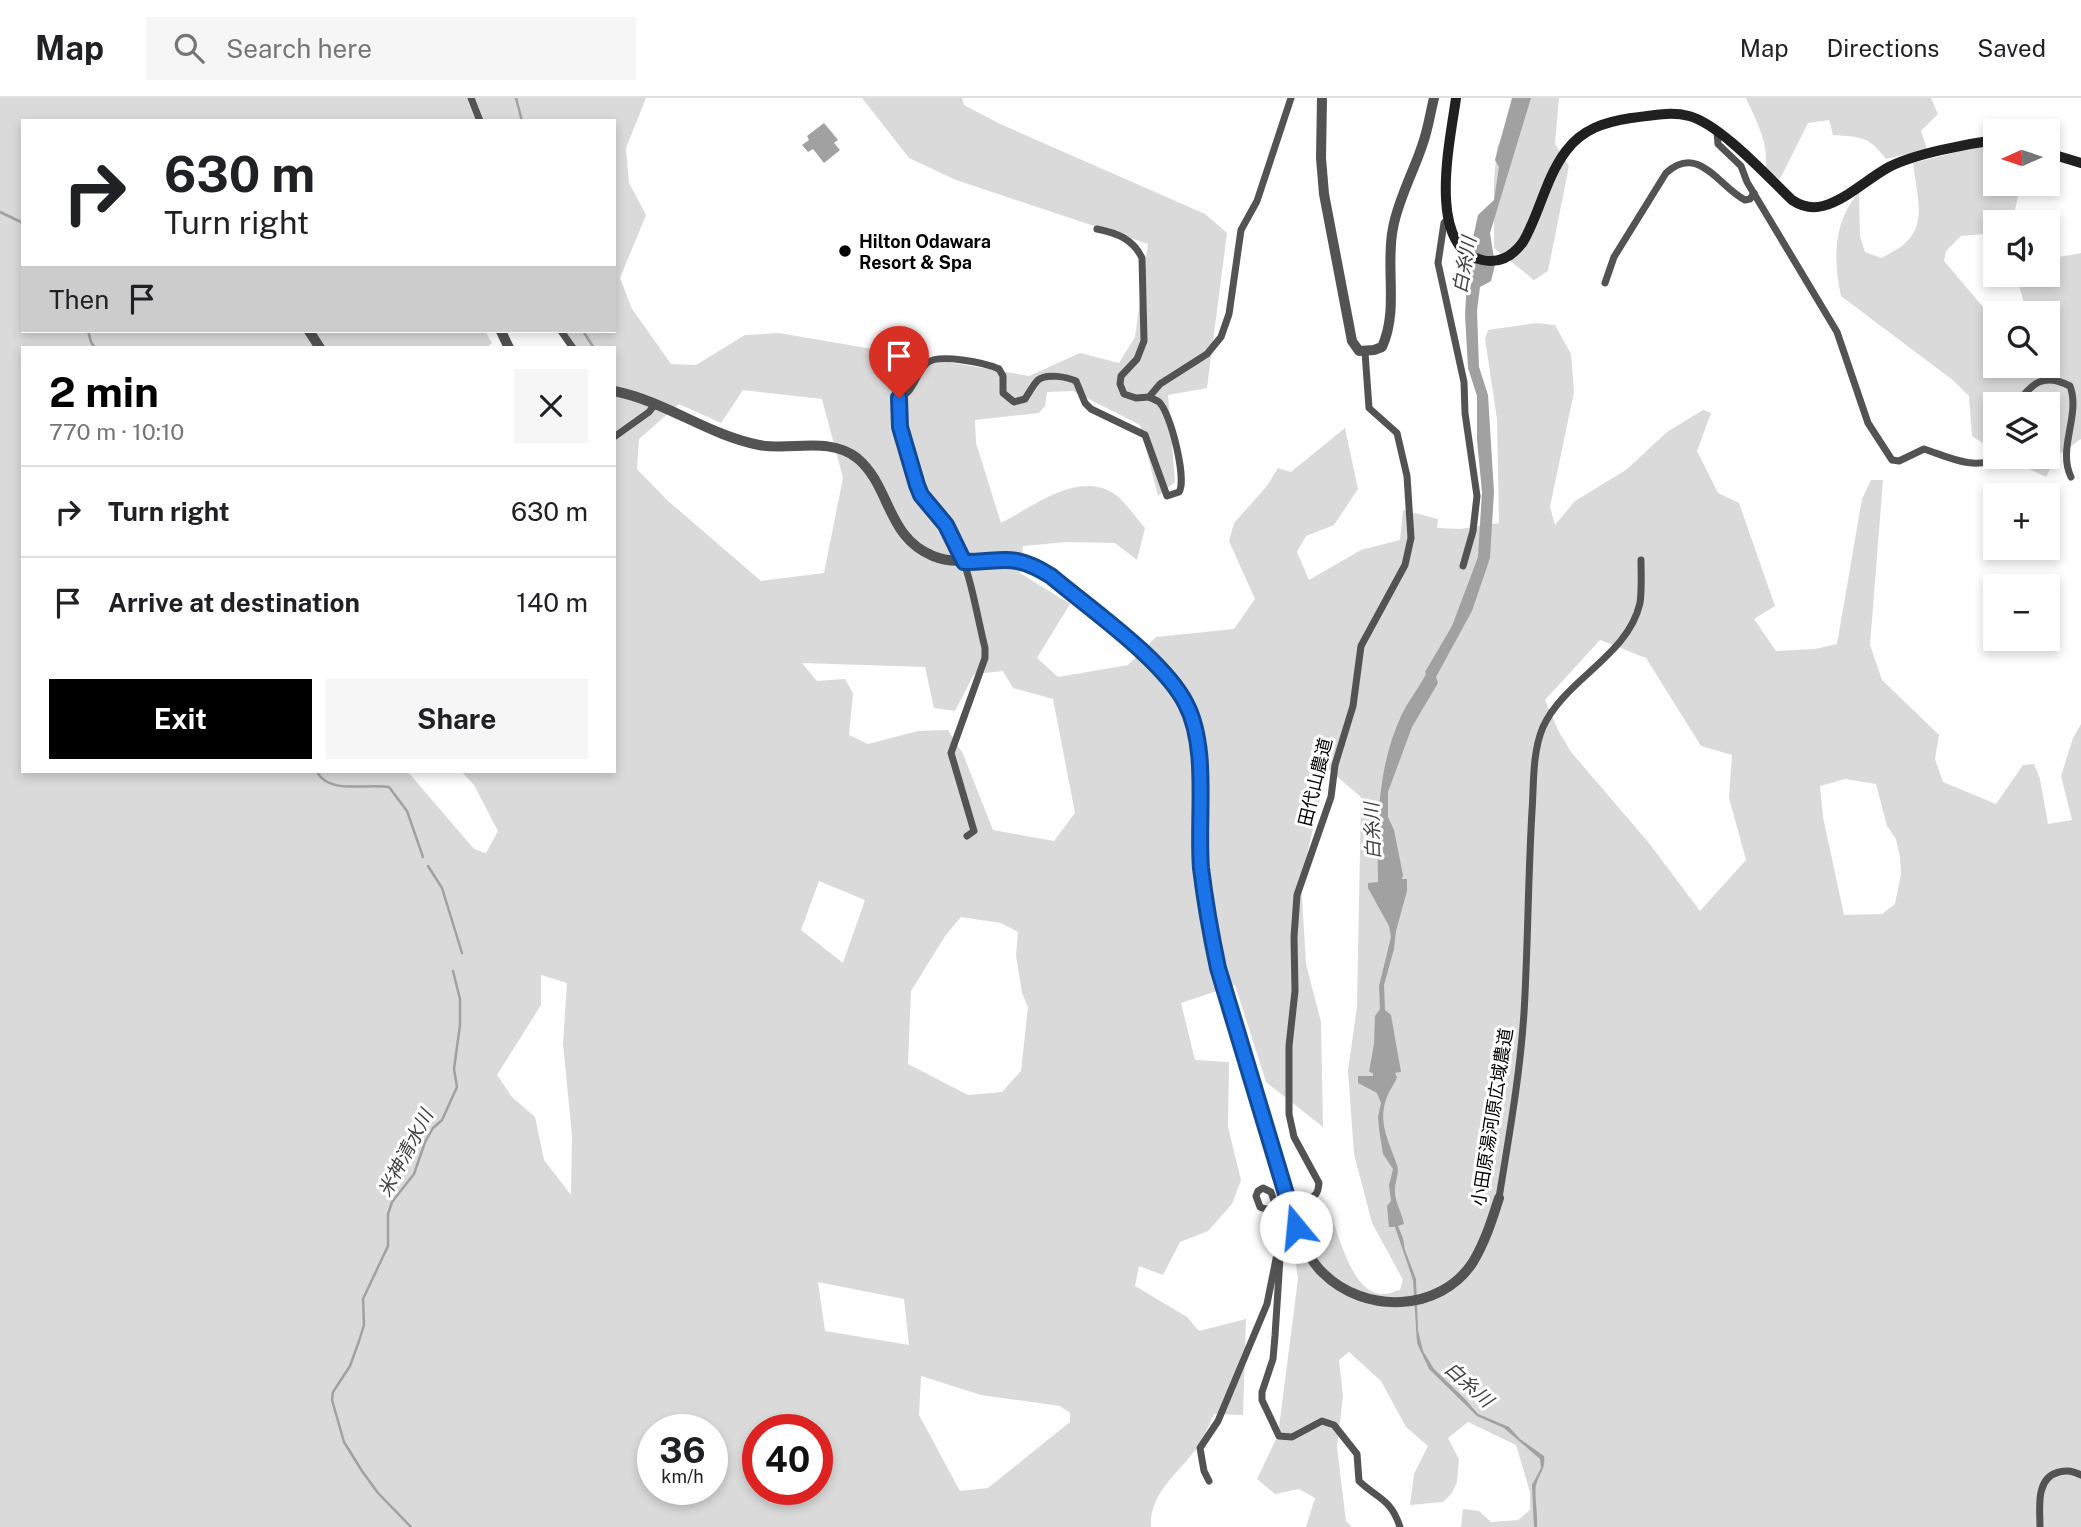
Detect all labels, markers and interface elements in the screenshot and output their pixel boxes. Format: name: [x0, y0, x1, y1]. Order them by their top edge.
search box: [146, 17, 636, 80]
text: Map: [35, 29, 104, 67]
icon: search: [170, 29, 208, 67]
text: Search here: [226, 33, 372, 64]
text: Map: [1740, 34, 1789, 62]
text: Directions: [1827, 34, 1939, 62]
text: Saved: [1977, 34, 2046, 62]
north arrow: [1983, 119, 2060, 196]
map controls: [1983, 119, 2060, 651]
text: 630 m: [164, 145, 315, 203]
icon: right: [49, 147, 140, 238]
text: Turn right: [164, 204, 309, 241]
button: sound: [1983, 210, 2060, 287]
place label: Hilton Odawara Resort & Spa: [859, 231, 991, 273]
water label: 白糸川: [1448, 233, 1480, 295]
marker: Hilton Odawara Resort & Spa: [837, 243, 853, 259]
icon: arrive: [123, 280, 161, 318]
text: Then: [49, 284, 109, 315]
button: search: [1983, 301, 2060, 378]
pin: [869, 326, 929, 398]
icon: arrive: [880, 337, 918, 375]
text: 2 min: [49, 367, 159, 416]
button: close: [514, 369, 588, 443]
button: layers: [1983, 392, 2060, 469]
text: 770 m · 10:10: [49, 418, 184, 445]
button: +: [1983, 483, 2060, 560]
icon: right: [49, 493, 87, 531]
text: Turn right: [108, 496, 230, 527]
text: 630 m: [511, 496, 588, 527]
button: −: [1983, 574, 2060, 651]
icon: arrive: [49, 584, 87, 622]
text: Arrive at destination: [108, 587, 360, 618]
text: 140 m: [516, 587, 588, 618]
button: Exit: [49, 679, 312, 759]
button: Share: [326, 679, 588, 759]
street label: 田代山農道: [1294, 736, 1336, 828]
water label: 白糸川: [1360, 800, 1384, 860]
street label: 小田原湯河原広域農道: [1468, 1026, 1516, 1208]
water label: 米神清水川: [373, 1104, 438, 1200]
position arrow: [1259, 1190, 1333, 1264]
water label: 白糸川: [1440, 1357, 1499, 1413]
speed limit sign: 40: [742, 1414, 833, 1505]
text: 36: [659, 1430, 706, 1471]
text: km/h: [661, 1466, 704, 1487]

